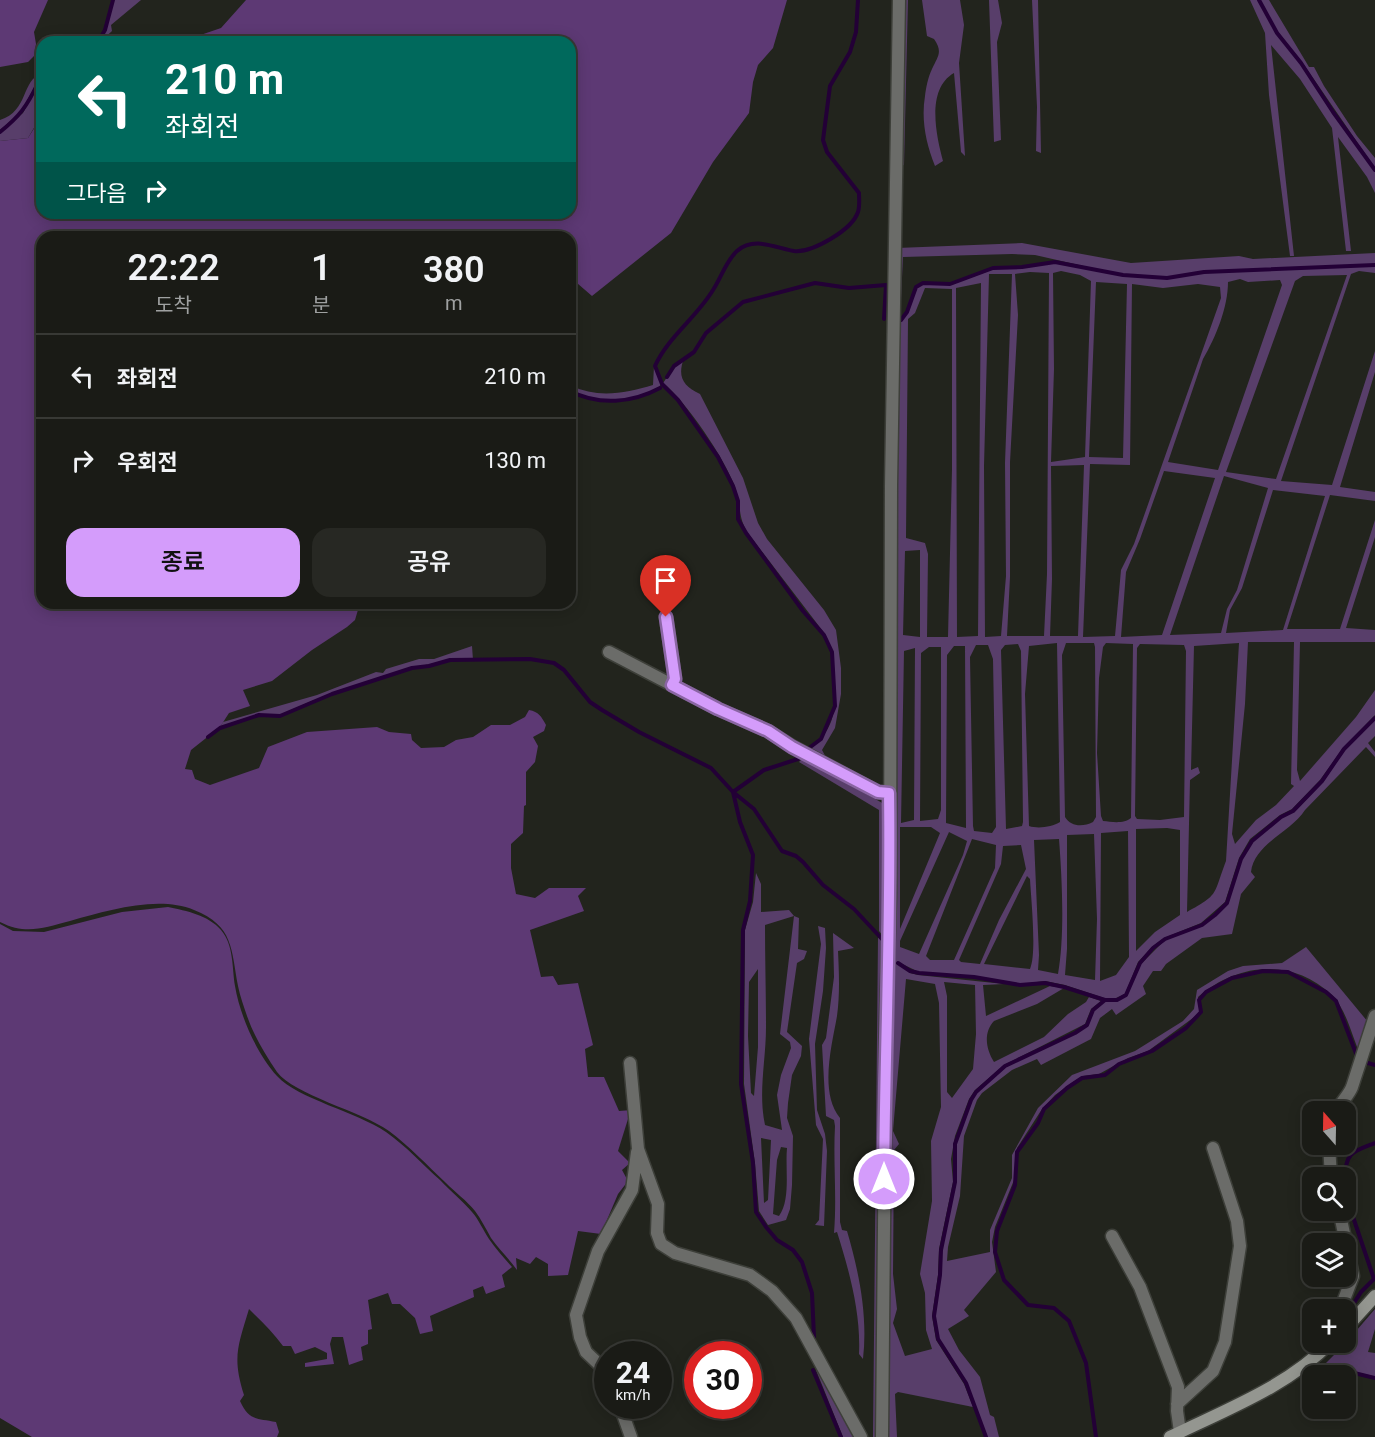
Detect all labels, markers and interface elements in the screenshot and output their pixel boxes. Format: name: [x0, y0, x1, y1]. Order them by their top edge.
text: 210 m: [165, 55, 284, 104]
icon: left: [66, 60, 144, 138]
text: 좌회전: [165, 111, 240, 143]
icon: right: [139, 174, 172, 207]
text: 그다음: [66, 181, 127, 206]
text: 22:22: [127, 247, 219, 289]
text: 1: [311, 247, 331, 289]
text: 380: [423, 249, 485, 291]
text: m: [445, 291, 463, 315]
text: 도착: [155, 293, 192, 317]
text: 분: [312, 293, 330, 317]
icon: left: [66, 360, 99, 393]
text: 210 m: [484, 364, 546, 389]
text: 좌회전: [117, 366, 178, 391]
icon: right: [66, 444, 99, 477]
text: 130 m: [484, 448, 546, 473]
text: 우회전: [117, 450, 178, 475]
button: 종료: [66, 528, 300, 597]
button: 공유: [312, 528, 546, 597]
pin: [640, 555, 691, 617]
icon: arrive: [649, 564, 682, 597]
north arrow: [1302, 1101, 1356, 1155]
map controls: [1302, 1101, 1356, 1419]
position arrow: [852, 1147, 916, 1211]
button: search: [1302, 1167, 1356, 1221]
button: layers: [1302, 1233, 1356, 1287]
button: +: [1302, 1299, 1356, 1353]
speed limit sign: 30: [684, 1341, 762, 1419]
text: 24: [616, 1355, 650, 1390]
button: −: [1302, 1365, 1356, 1419]
text: km/h: [615, 1386, 651, 1404]

